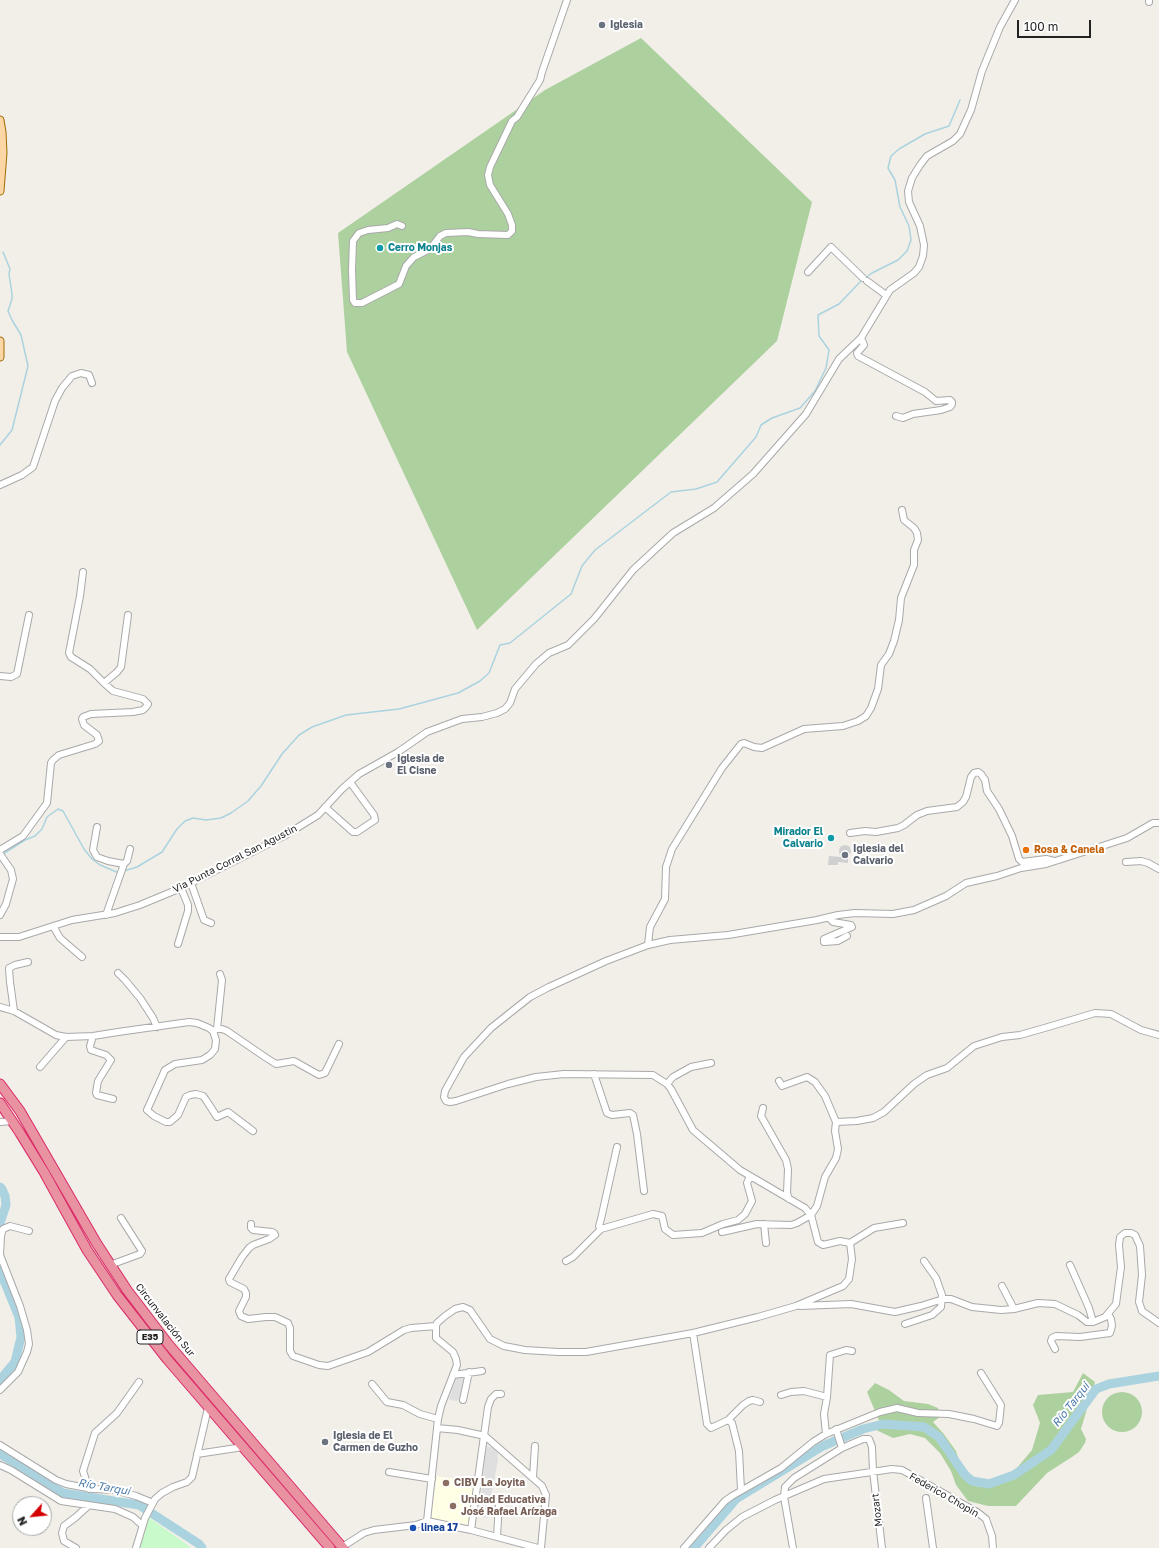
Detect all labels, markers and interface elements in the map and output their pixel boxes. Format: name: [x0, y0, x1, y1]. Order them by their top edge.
scale bar: [1019, 12, 1093, 38]
place label: Iglesia: [610, 19, 643, 31]
text: 100 m: [1024, 19, 1058, 34]
marker: Iglesia: [597, 20, 607, 30]
place label: Cerro Monjas: [388, 242, 452, 254]
marker: Cerro Monjas: [375, 243, 385, 253]
place label: Iglesia de El Cisne: [397, 753, 444, 776]
marker: Iglesia de El Cisne: [384, 760, 394, 770]
street label: Via Punta Corral San Agustin: [171, 822, 299, 896]
place label: Mirador El Calvario: [774, 826, 823, 850]
marker: Mirador El Calvario: [826, 833, 836, 843]
place label: Iglesia del Calvario: [853, 843, 904, 866]
place label: Rosa & Canela: [1034, 844, 1104, 856]
marker: Rosa & Canela: [1021, 845, 1031, 855]
marker: Iglesia del Calvario: [840, 850, 850, 860]
street label: Circunvalación Sur: [133, 1281, 197, 1359]
road number: E35: [137, 1330, 163, 1344]
water label: Río Tarqui: [1050, 1380, 1092, 1430]
place label: Iglesia de El Carmen de Guzho: [333, 1430, 418, 1454]
marker: Iglesia de El Carmen de Guzho: [320, 1437, 330, 1447]
street label: Federico Chopin: [907, 1470, 981, 1520]
water label: Río Tarqui: [77, 1476, 131, 1498]
place label: CIBV La Joyita: [454, 1477, 525, 1489]
marker: CIBV La Joyita: [441, 1478, 451, 1488]
street label: Mozart: [869, 1493, 885, 1527]
place label: Unidad Educativa José Rafael Arízaga: [461, 1494, 557, 1518]
north arrow: [12, 1496, 52, 1536]
marker: Unidad Educativa José Rafael Arízaga: [448, 1501, 458, 1511]
text: N: [14, 1515, 29, 1528]
place label: linea 17: [421, 1522, 458, 1534]
marker: linea 17: [408, 1523, 418, 1533]

